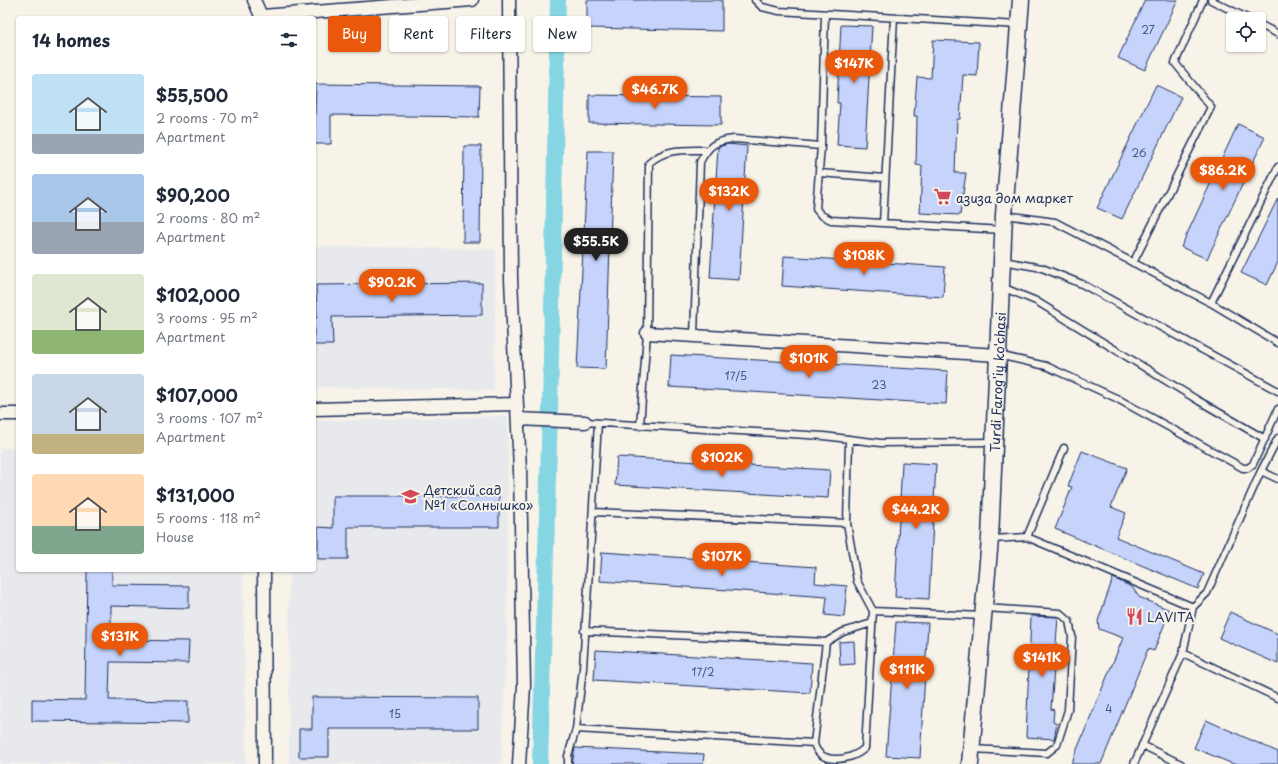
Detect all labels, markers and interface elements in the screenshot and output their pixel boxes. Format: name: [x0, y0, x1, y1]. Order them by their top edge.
map controls: [1226, 12, 1266, 52]
button: locate: [1226, 12, 1266, 52]
chip: Buy: [328, 16, 381, 52]
chip: Rent: [389, 16, 448, 52]
chip: Filters: [456, 16, 525, 52]
chip: New: [533, 16, 591, 52]
house number: 27: [1141, 21, 1155, 38]
text: 14 homes: [32, 27, 110, 53]
icon: filters: [278, 29, 300, 51]
pin: $147K: [826, 50, 882, 84]
text: $147K: [834, 53, 874, 72]
pin: $46.7K: [622, 76, 688, 110]
text: $46.7K: [631, 79, 679, 98]
text: $55,500: [156, 82, 228, 108]
icon: home: [64, 90, 112, 138]
text: 2 rooms · 70 m²: [156, 108, 259, 127]
text: Apartment: [156, 127, 225, 146]
house number: 26: [1131, 144, 1147, 161]
pin: $86.2K: [1190, 157, 1256, 191]
text: $86.2K: [1199, 160, 1247, 179]
pin: $132K: [701, 178, 757, 212]
text: $132K: [708, 181, 750, 200]
text: $90,200: [156, 182, 230, 208]
supermarket icon: азиза дом маркет: [933, 187, 953, 207]
place label: азиза дом маркет: [956, 188, 1074, 207]
icon: home: [64, 190, 112, 238]
text: 2 rooms · 80 m²: [156, 208, 261, 227]
text: Apartment: [156, 227, 225, 246]
pin: $55.5K: [563, 228, 629, 262]
text: $55.5K: [573, 231, 619, 250]
pin: $108K: [836, 242, 892, 276]
text: $108K: [843, 245, 885, 264]
pin: $90.2K: [359, 269, 425, 303]
text: $90.2K: [368, 272, 416, 291]
text: $102,000: [156, 282, 240, 308]
icon: home: [64, 290, 112, 338]
text: 3 rooms · 95 m²: [156, 308, 258, 327]
street label: Turdi Farog'iy ko'chasi: [984, 311, 1009, 453]
text: Apartment: [156, 327, 225, 346]
pin: $101K: [781, 345, 837, 379]
text: $101K: [789, 348, 829, 367]
house number: 17/5: [725, 367, 747, 384]
house number: 23: [872, 376, 886, 393]
text: $107,000: [156, 382, 238, 408]
icon: home: [64, 390, 112, 438]
text: 3 rooms · 107 m²: [156, 408, 263, 427]
text: Apartment: [156, 427, 225, 446]
pin: $102K: [694, 444, 750, 478]
text: $102K: [701, 447, 743, 466]
place label: Детский сад №1 «Солнышко»: [423, 480, 533, 514]
text: $131,000: [156, 482, 235, 508]
school or university icon: Детский сад №1 «Солнышко»: [401, 486, 421, 506]
icon: home: [64, 490, 112, 538]
pin: $44.2K: [883, 496, 949, 530]
text: $44.2K: [892, 499, 940, 518]
text: 5 rooms · 118 m²: [156, 508, 261, 527]
text: House: [156, 527, 194, 546]
pin: $107K: [694, 543, 750, 577]
text: $107K: [702, 546, 742, 565]
restaurant icon: LAVITA: [1124, 606, 1144, 626]
place label: LAVITA: [1147, 607, 1194, 626]
pin: $131K: [92, 623, 148, 657]
text: $131K: [101, 626, 139, 645]
pin: $141K: [1014, 644, 1070, 678]
text: $141K: [1023, 647, 1061, 666]
pin: $111K: [879, 656, 935, 690]
text: $111K: [889, 659, 925, 678]
house number: 17/2: [692, 663, 715, 680]
house number: 4: [1105, 700, 1113, 717]
house number: 15: [389, 705, 401, 722]

